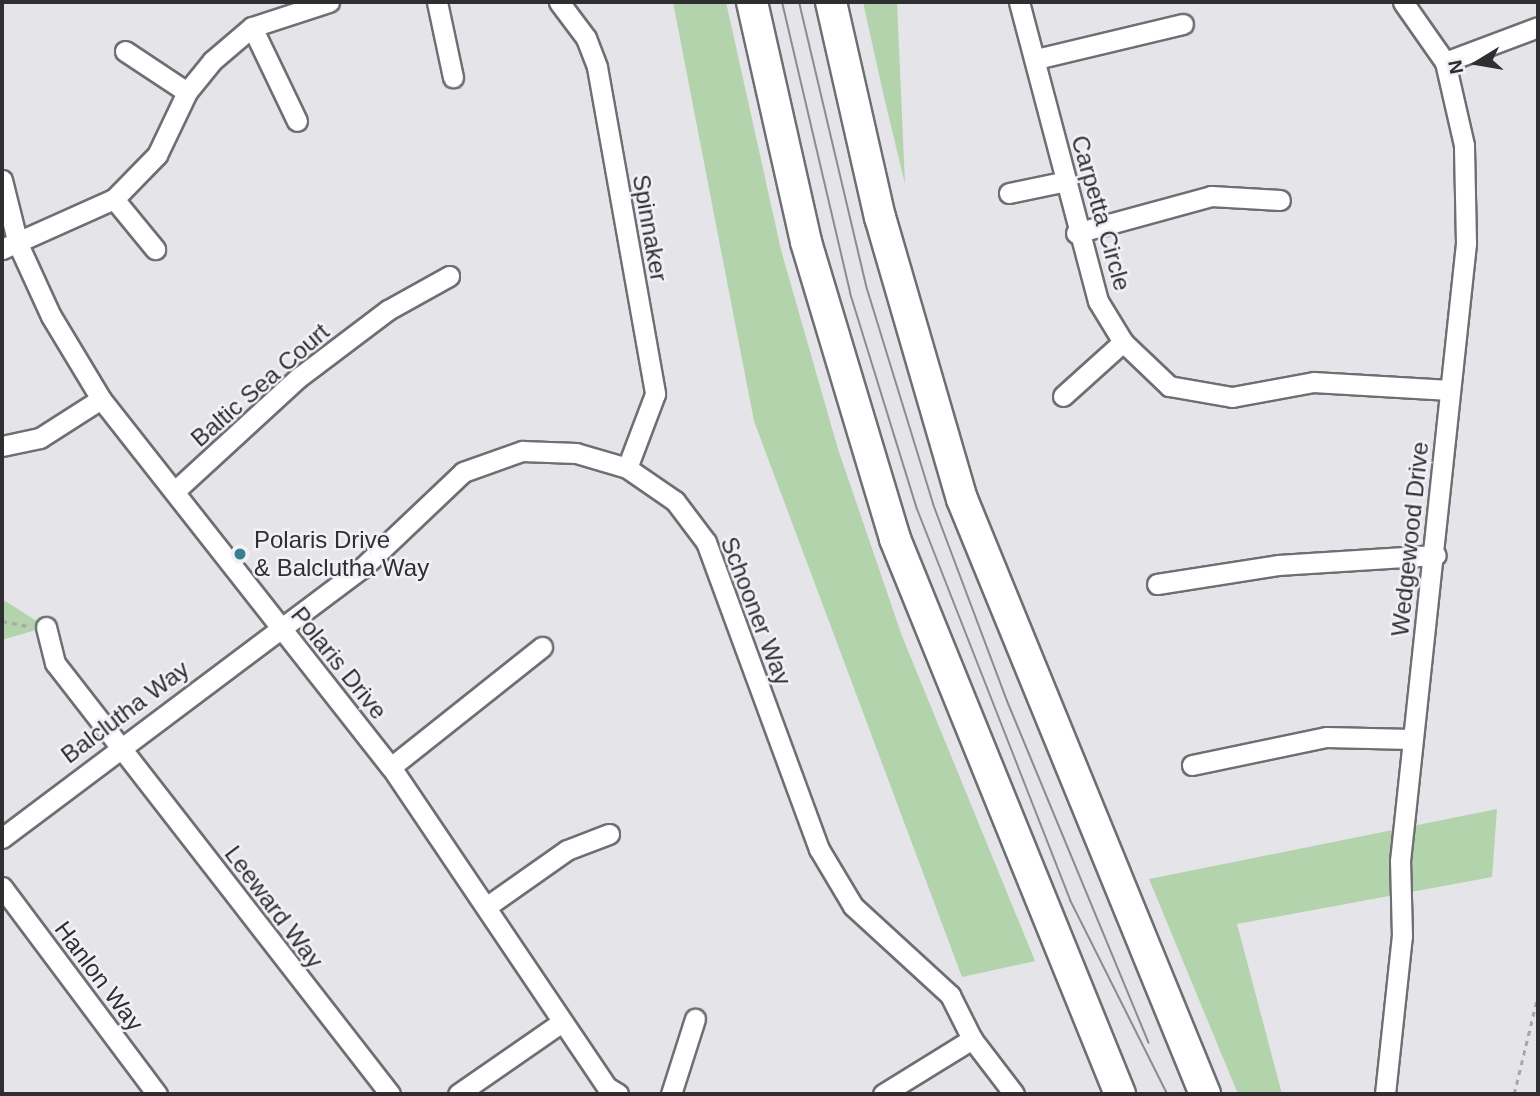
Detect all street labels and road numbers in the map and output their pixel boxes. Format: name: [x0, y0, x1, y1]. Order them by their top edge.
street label: Carpetta Circle: [1065, 132, 1137, 294]
street label: Spinnaker: [626, 172, 674, 284]
street label: Baltic Sea Court: [185, 317, 335, 453]
street label: Wedgewood Drive: [1385, 440, 1435, 638]
street label: Schooner Way: [715, 533, 797, 689]
street label: Polaris Drive: [285, 601, 393, 725]
street label: Balclutha Way: [55, 655, 195, 769]
street label: Leeward Way: [219, 840, 329, 974]
street label: Hanlon Way: [48, 915, 150, 1037]

